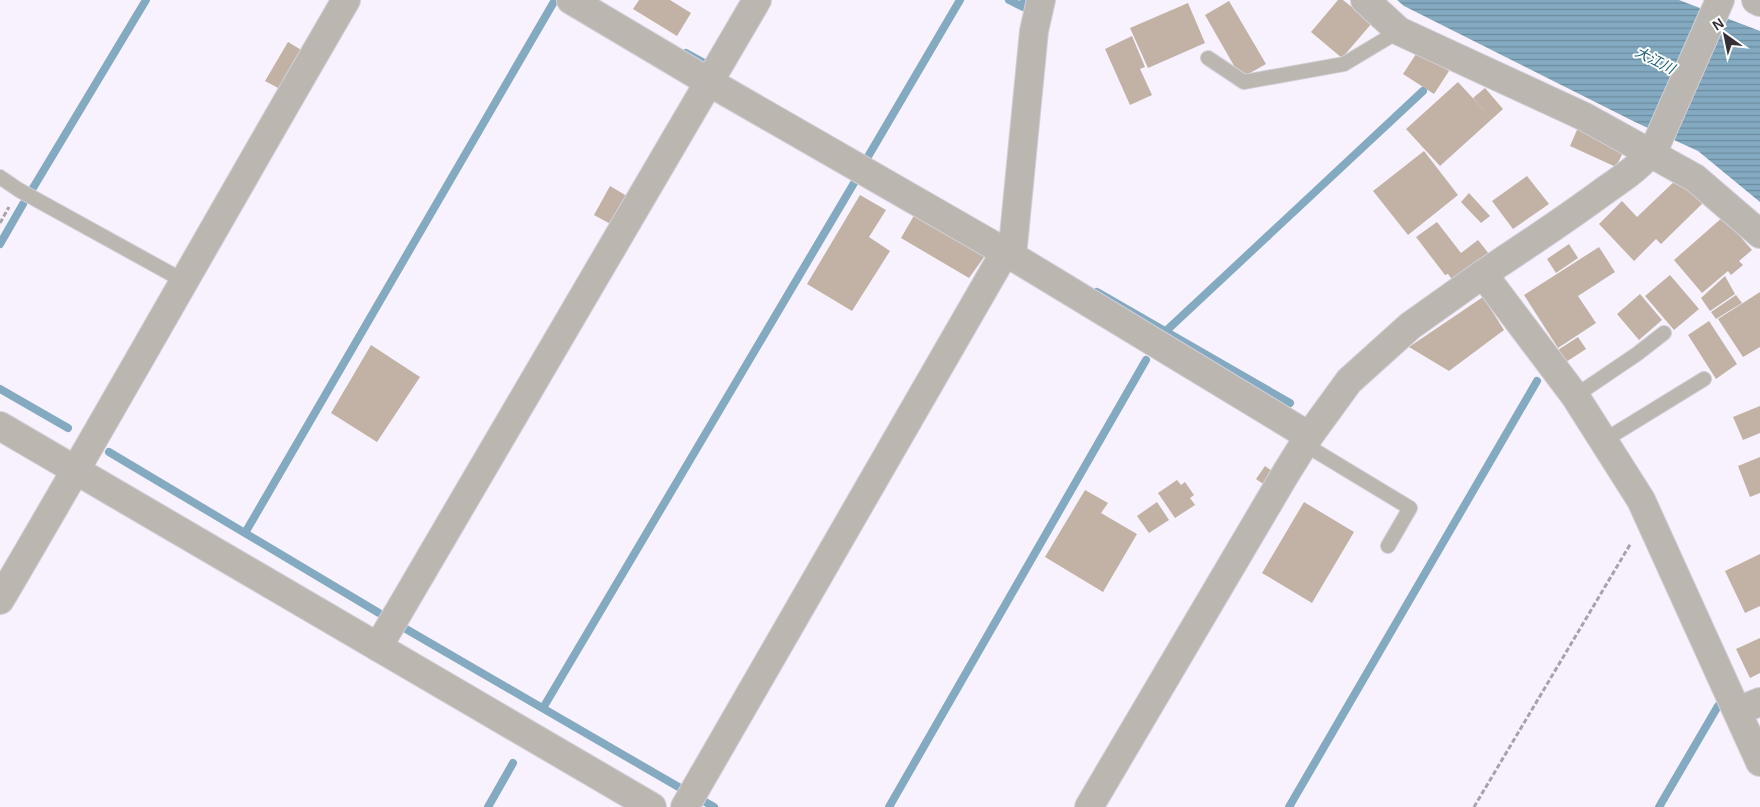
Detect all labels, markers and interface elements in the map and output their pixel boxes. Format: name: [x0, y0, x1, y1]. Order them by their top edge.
north arrow: [1700, 10, 1750, 60]
text: N: [1709, 15, 1727, 34]
water label: 大江川: [1633, 43, 1679, 78]

